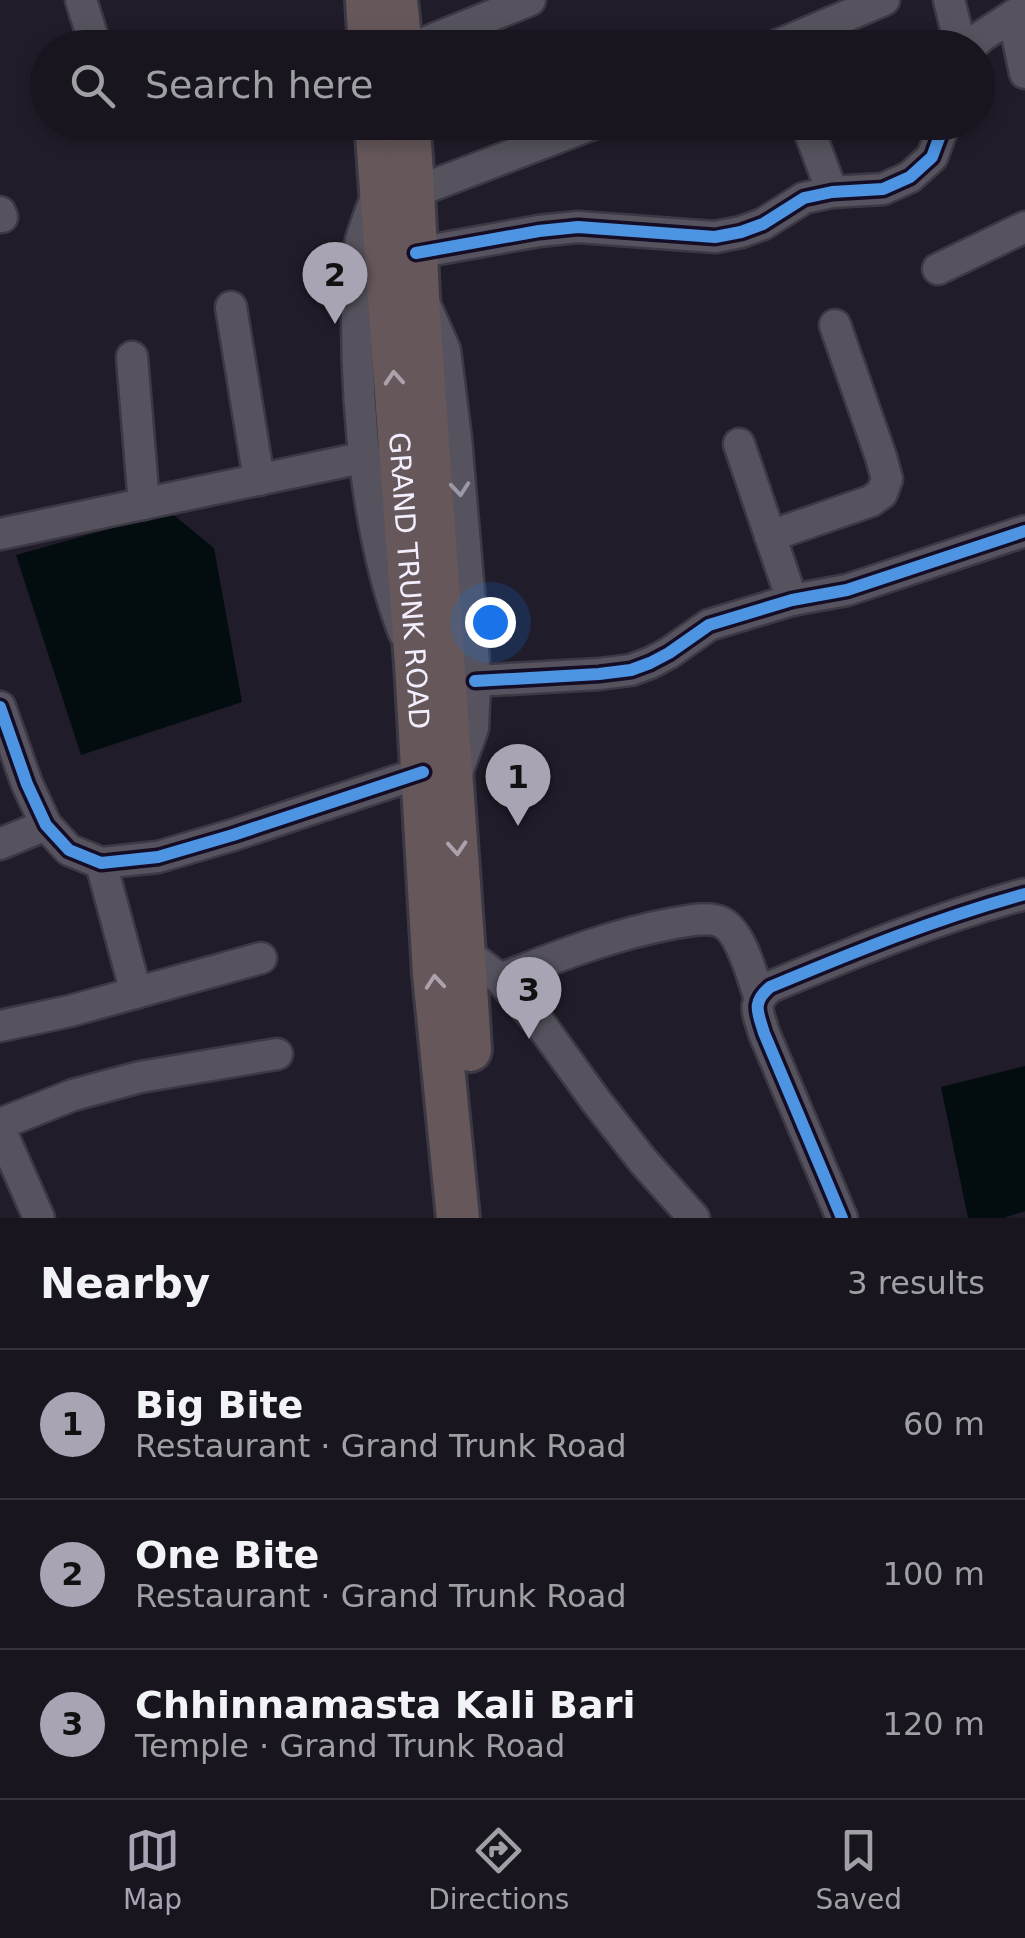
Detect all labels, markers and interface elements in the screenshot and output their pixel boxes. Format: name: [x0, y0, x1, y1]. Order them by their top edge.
search box: [30, 30, 995, 140]
icon: search: [65, 58, 120, 113]
text: Search here: [145, 63, 373, 107]
pin: 2: [302, 242, 368, 324]
one-way arrow: [384, 370, 406, 386]
street label: GRAND TRUNK ROAD: [382, 431, 436, 730]
one-way arrow: [449, 481, 471, 497]
your location: [465, 597, 516, 648]
pin: 1: [486, 744, 550, 826]
one-way arrow: [446, 841, 467, 857]
pin: 3: [496, 956, 562, 1039]
one-way arrow: [425, 973, 447, 989]
text: Nearby: [40, 1259, 210, 1308]
text: 3 results: [847, 1264, 985, 1302]
text: Big Bite: [135, 1383, 303, 1427]
text: 1: [61, 1405, 84, 1443]
text: 60 m: [903, 1405, 985, 1443]
text: Restaurant · Grand Trunk Road: [135, 1427, 627, 1465]
text: One Bite: [135, 1533, 319, 1577]
text: 2: [61, 1555, 84, 1593]
text: 100 m: [883, 1555, 985, 1593]
text: Restaurant · Grand Trunk Road: [135, 1577, 627, 1615]
text: Chhinnamasta Kali Bari: [135, 1683, 635, 1727]
text: 3: [61, 1705, 84, 1743]
text: 120 m: [883, 1705, 985, 1743]
text: Temple · Grand Trunk Road: [135, 1727, 565, 1765]
tab: Map: [123, 1823, 182, 1916]
tab: Directions: [428, 1823, 569, 1916]
tab: Saved: [815, 1823, 902, 1916]

